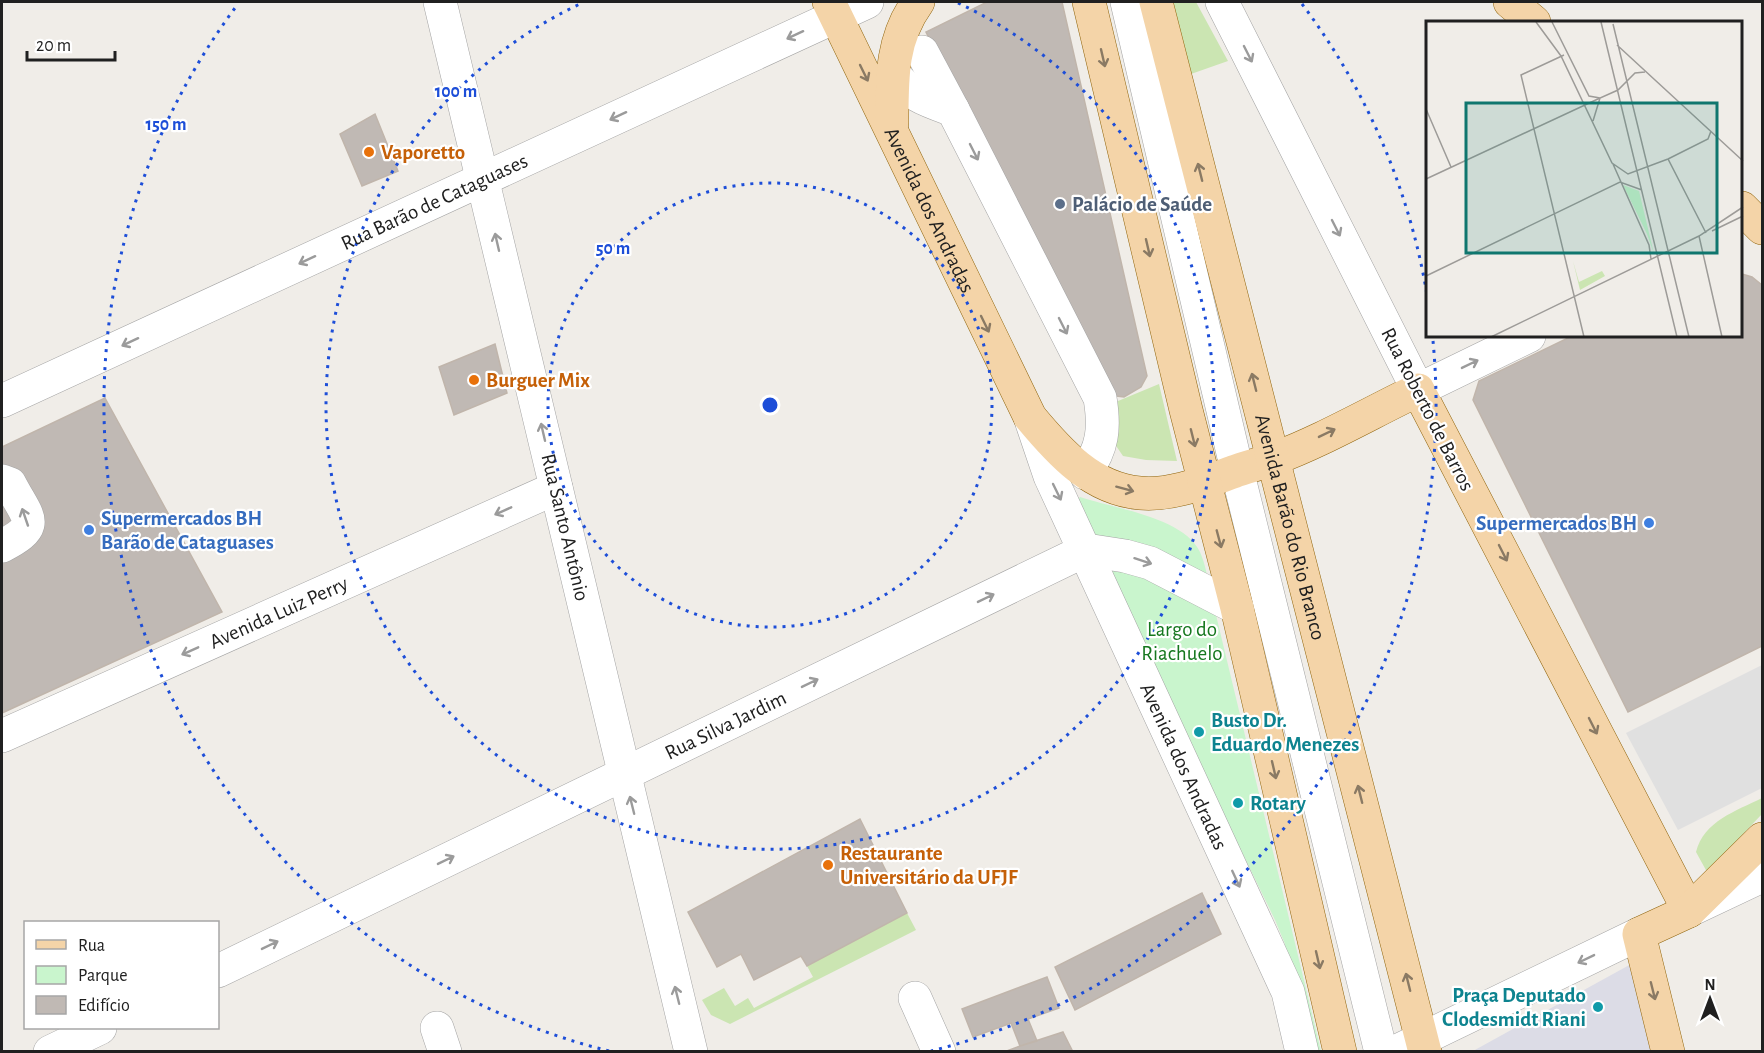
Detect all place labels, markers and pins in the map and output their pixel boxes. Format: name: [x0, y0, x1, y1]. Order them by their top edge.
place label: Vaporetto: [381, 142, 465, 163]
marker: Vaporetto: [362, 145, 376, 159]
place label: Palácio de Saúde: [1072, 194, 1212, 215]
marker: Palácio de Saúde: [1053, 197, 1067, 211]
place label: Burguer Mix: [486, 370, 590, 391]
marker: Burguer Mix: [467, 373, 481, 387]
centre of rings: [760, 395, 780, 415]
place label: Supermercados BH Barão de Cataguases: [101, 508, 274, 553]
place label: Supermercados BH: [1476, 513, 1637, 534]
marker: Supermercados BH: [1642, 516, 1656, 530]
marker: Supermercados BH Barão de Cataguases: [82, 523, 96, 537]
place label: Busto Dr. Eduardo Menezes: [1211, 710, 1359, 755]
marker: Busto Dr. Eduardo Menezes: [1192, 725, 1206, 739]
place label: Rotary: [1250, 793, 1307, 814]
marker: Rotary: [1231, 796, 1245, 810]
place label: Restaurante Universitário da UFJF: [840, 843, 1018, 888]
marker: Restaurante Universitário da UFJF: [821, 858, 835, 872]
place label: Praça Deputado Clodesmidt Riani: [1442, 985, 1586, 1030]
marker: Praça Deputado Clodesmidt Riani: [1591, 1000, 1605, 1014]

